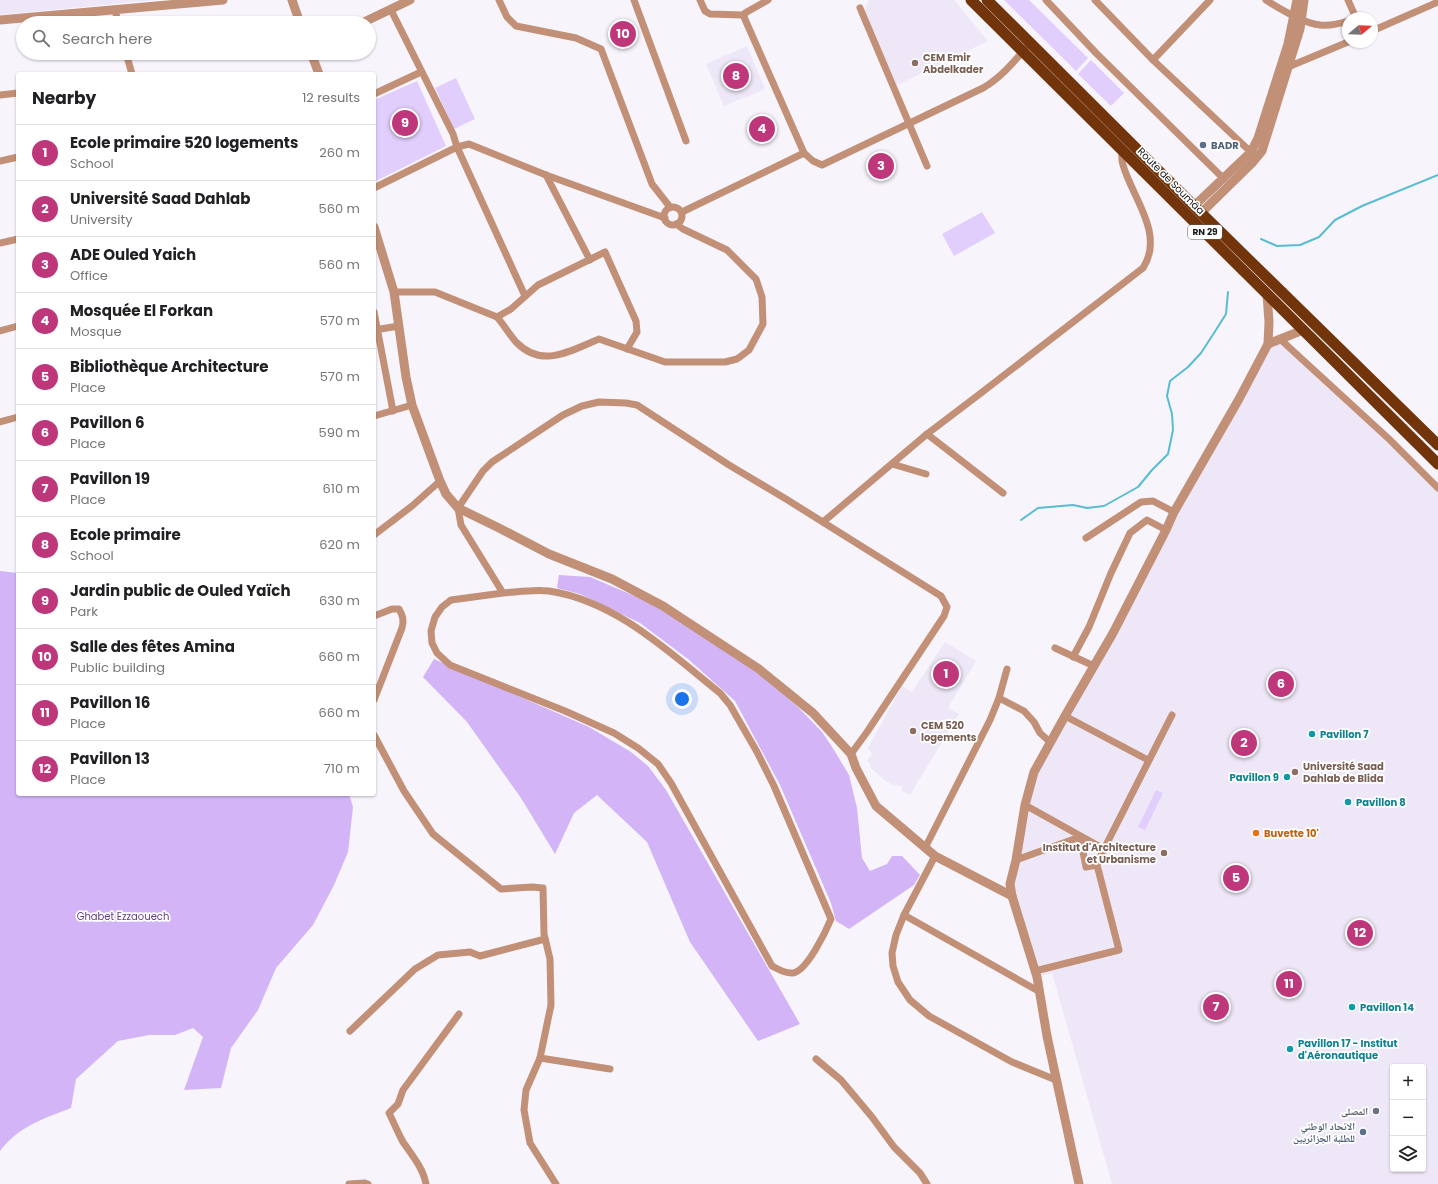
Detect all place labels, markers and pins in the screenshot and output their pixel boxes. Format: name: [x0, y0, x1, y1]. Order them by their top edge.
pin: 10: [610, 19, 636, 49]
place label: CEM Emir Abdelkader: [923, 50, 984, 77]
marker: CEM Emir Abdelkader: [910, 58, 920, 68]
pin: 8: [723, 61, 749, 91]
pin: 9: [392, 108, 418, 138]
pin: 4: [749, 114, 775, 144]
place label: BADR: [1211, 138, 1239, 153]
marker: BADR: [1198, 140, 1208, 150]
pin: 3: [868, 151, 894, 181]
pin: 1: [933, 659, 959, 689]
pin: 6: [1268, 669, 1294, 699]
place label: CEM 520 logements: [921, 718, 977, 745]
marker: CEM 520 logements: [908, 726, 918, 736]
place label: Pavillon 7: [1320, 727, 1369, 742]
pin: 2: [1231, 728, 1257, 758]
marker: Pavillon 7: [1307, 729, 1317, 739]
place label: Université Saad Dahlab de Blida: [1303, 759, 1384, 786]
marker: Université Saad Dahlab de Blida: [1290, 767, 1300, 777]
place label: Pavillon 9: [1229, 770, 1279, 785]
marker: Pavillon 9: [1282, 772, 1292, 782]
place label: Pavillon 8: [1356, 795, 1406, 810]
marker: Pavillon 8: [1343, 797, 1353, 807]
place label: Buvette 10': [1264, 826, 1319, 841]
marker: Buvette 10': [1251, 828, 1261, 838]
place label: Institut d'Architecture et Urbanisme: [1043, 840, 1156, 867]
marker: Institut d'Architecture et Urbanisme: [1159, 848, 1169, 858]
pin: 5: [1223, 863, 1249, 893]
pin: 12: [1347, 918, 1373, 948]
pin: 11: [1276, 969, 1302, 999]
pin: 7: [1203, 992, 1229, 1022]
place label: Pavillon 14: [1360, 1000, 1414, 1015]
marker: Pavillon 14: [1347, 1002, 1357, 1012]
place label: Pavillon 17 - Institut d'Aéronautique: [1298, 1036, 1398, 1063]
marker: Pavillon 17 - Institut d'Aéronautique: [1285, 1044, 1295, 1054]
place label: المصلى: [1341, 1104, 1368, 1119]
marker: المصلى: [1371, 1106, 1381, 1116]
place label: الاتحاد الوطني للطلبة الجزائريين: [1293, 1119, 1355, 1146]
marker: الاتحاد الوطني للطلبة الجزائريين: [1358, 1127, 1368, 1137]

